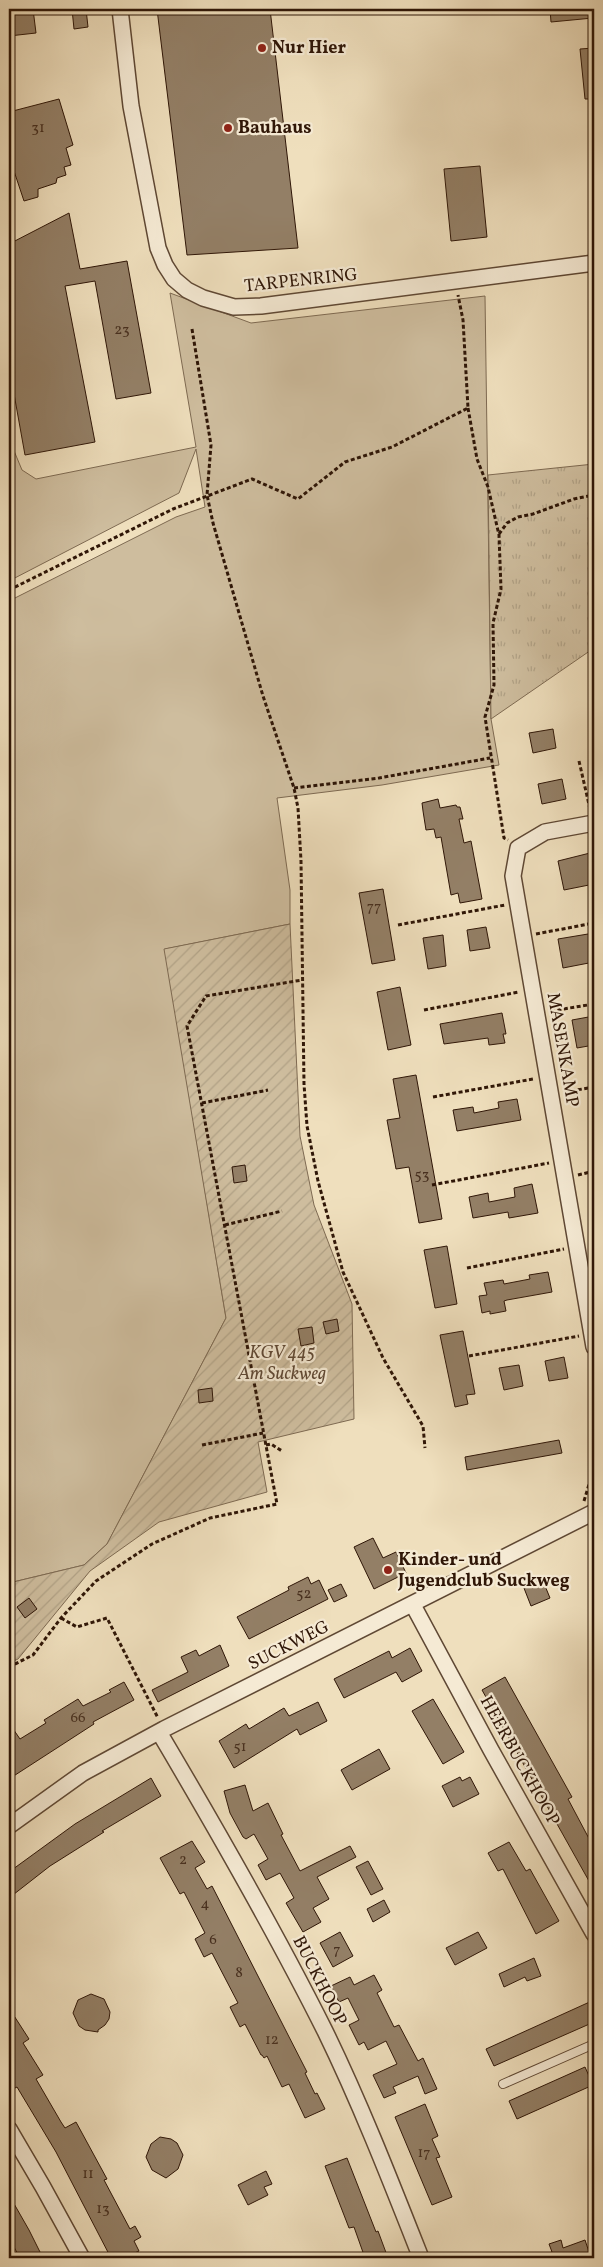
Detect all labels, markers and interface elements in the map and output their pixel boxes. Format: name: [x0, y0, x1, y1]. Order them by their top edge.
place label: Nur Hier: [272, 36, 346, 61]
marker: Nur Hier: [256, 42, 268, 54]
place label: Bauhaus: [238, 116, 312, 141]
house number: 31: [31, 118, 45, 139]
marker: Bauhaus: [222, 122, 234, 134]
street label: TARPENRING: [243, 263, 359, 299]
house number: 23: [114, 320, 130, 341]
house number: 77: [367, 897, 381, 918]
street label: MASENKAMP: [540, 991, 584, 1109]
house number: 53: [415, 1165, 429, 1186]
park label: KGV 445 Am Suckweg: [237, 1341, 326, 1387]
place label: Kinder- und Jugendclub Suckweg: [397, 1548, 570, 1594]
marker: Kinder- und Jugendclub Suckweg: [382, 1564, 394, 1576]
house number: 52: [296, 1584, 312, 1605]
street label: SUCKWEG: [244, 1615, 334, 1677]
street label: HEERBUCKHOOP: [473, 1691, 565, 1831]
house number: 66: [70, 1708, 86, 1729]
house number: 51: [233, 1737, 247, 1758]
house number: 2: [179, 1850, 187, 1871]
house number: 4: [201, 1894, 210, 1915]
house number: 6: [209, 1930, 217, 1951]
street label: BUCKHOOP: [286, 1932, 352, 2030]
house number: 7: [333, 1940, 341, 1961]
house number: 8: [235, 1963, 243, 1984]
house number: 12: [265, 2030, 279, 2051]
house number: 17: [417, 2143, 431, 2164]
house number: 11: [82, 2164, 94, 2185]
house number: 13: [96, 2199, 110, 2220]

